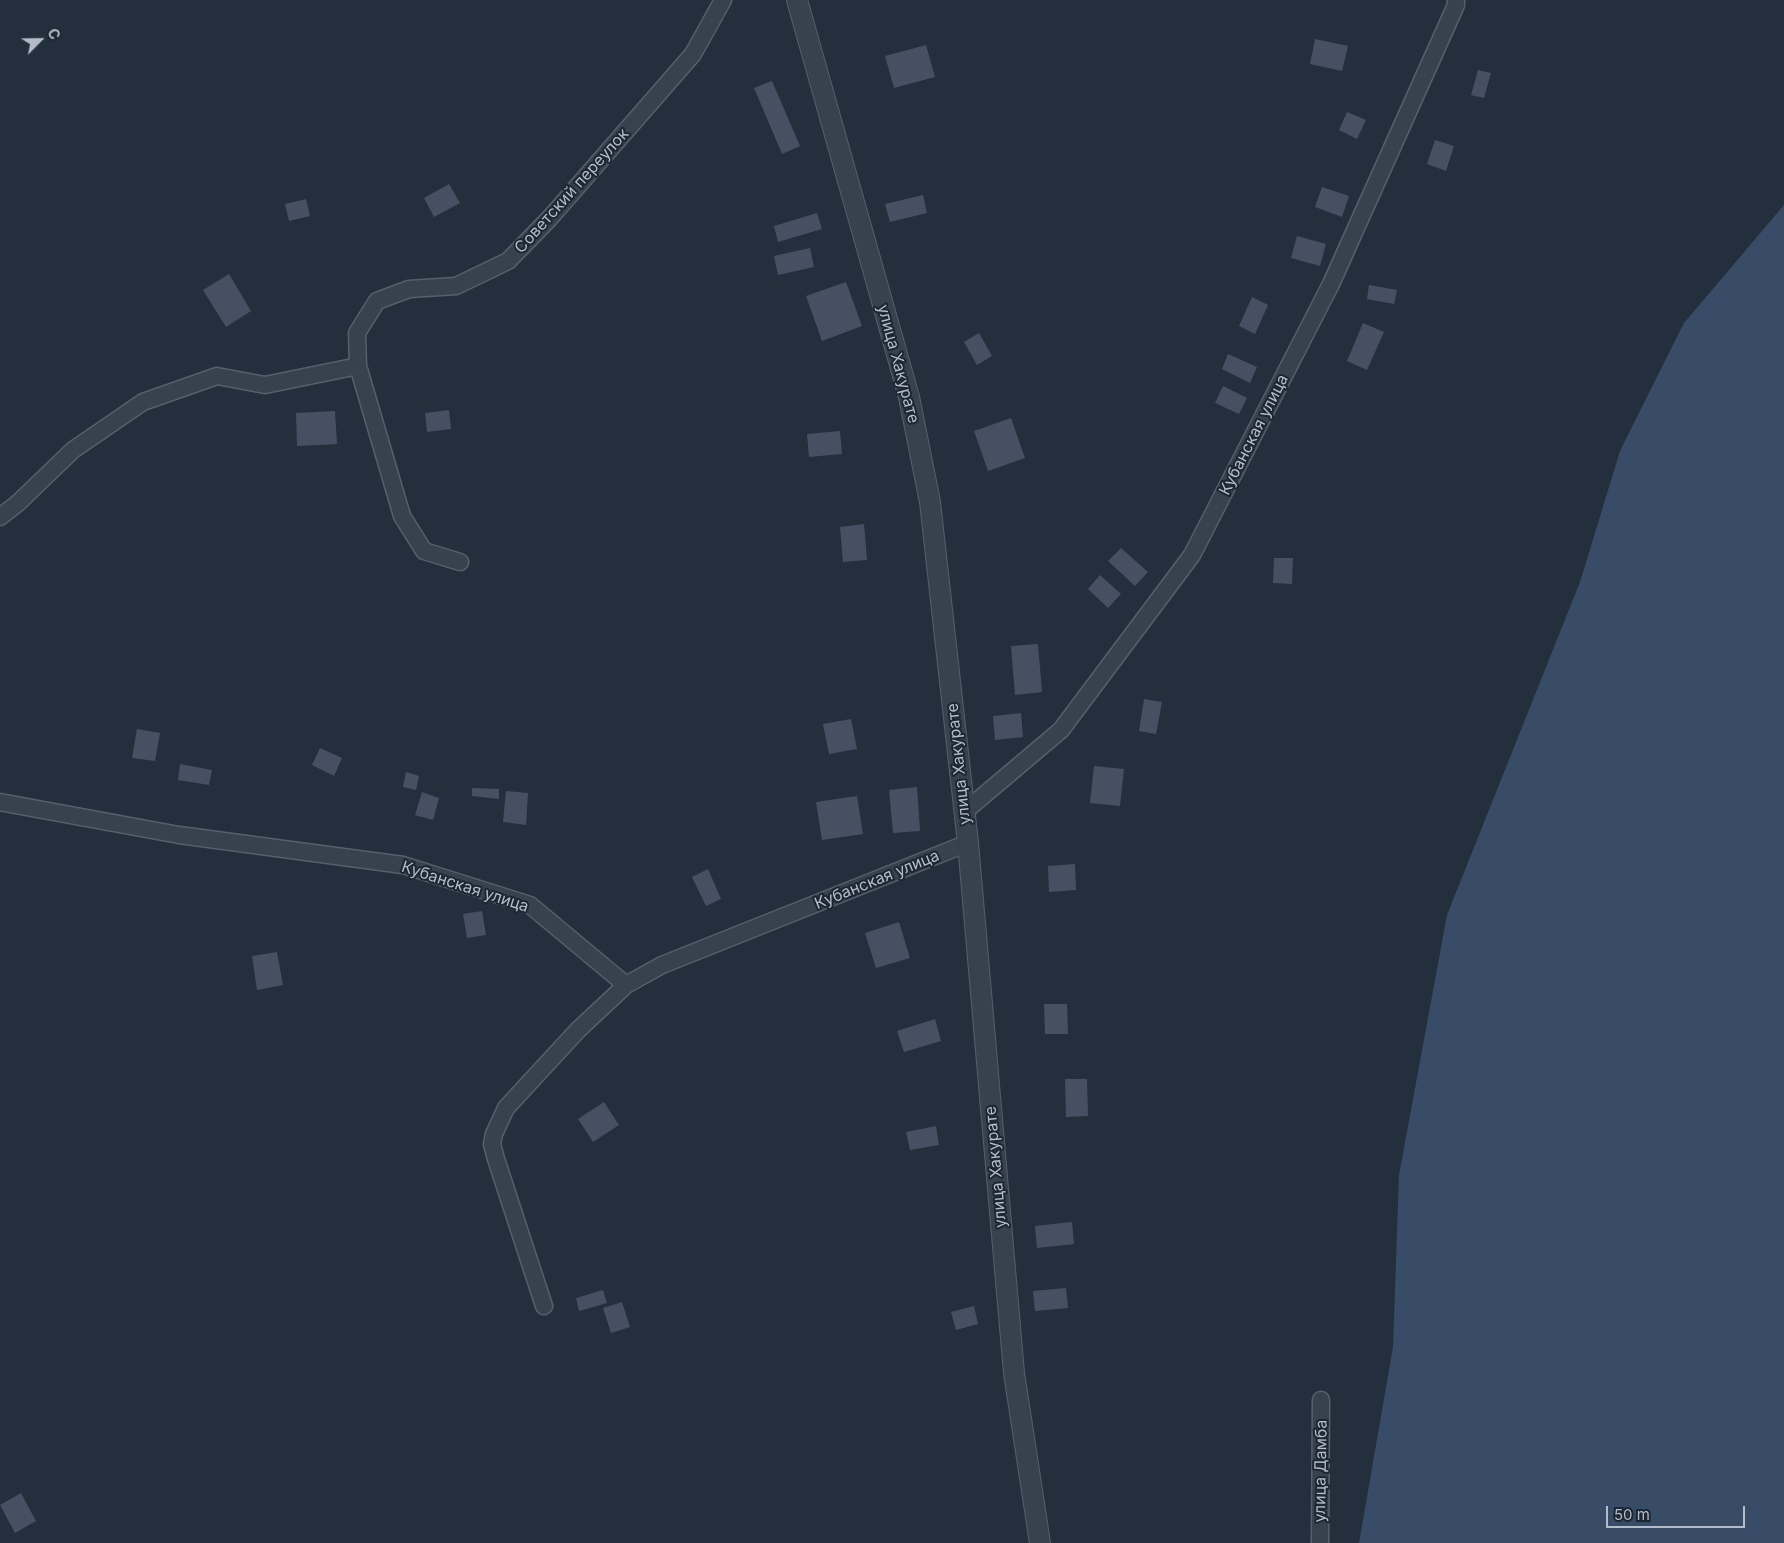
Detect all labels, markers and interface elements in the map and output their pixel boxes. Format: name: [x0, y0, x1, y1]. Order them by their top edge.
north arrow: [15, 15, 65, 65]
text: С: [44, 26, 64, 42]
street label: Советский переулок: [511, 125, 633, 257]
street label: улица Хакурате: [873, 303, 923, 425]
street label: Кубанская улица: [1215, 372, 1293, 498]
street label: улица Хакурате: [943, 702, 975, 826]
street label: Кубанская улица: [812, 846, 942, 914]
street label: Кубанская улица: [399, 857, 531, 917]
street label: улица Хакурате: [981, 1105, 1011, 1229]
street label: улица Дамба: [1311, 1419, 1331, 1523]
scale bar: [1609, 1496, 1748, 1528]
text: 50 m: [1614, 1505, 1650, 1524]

